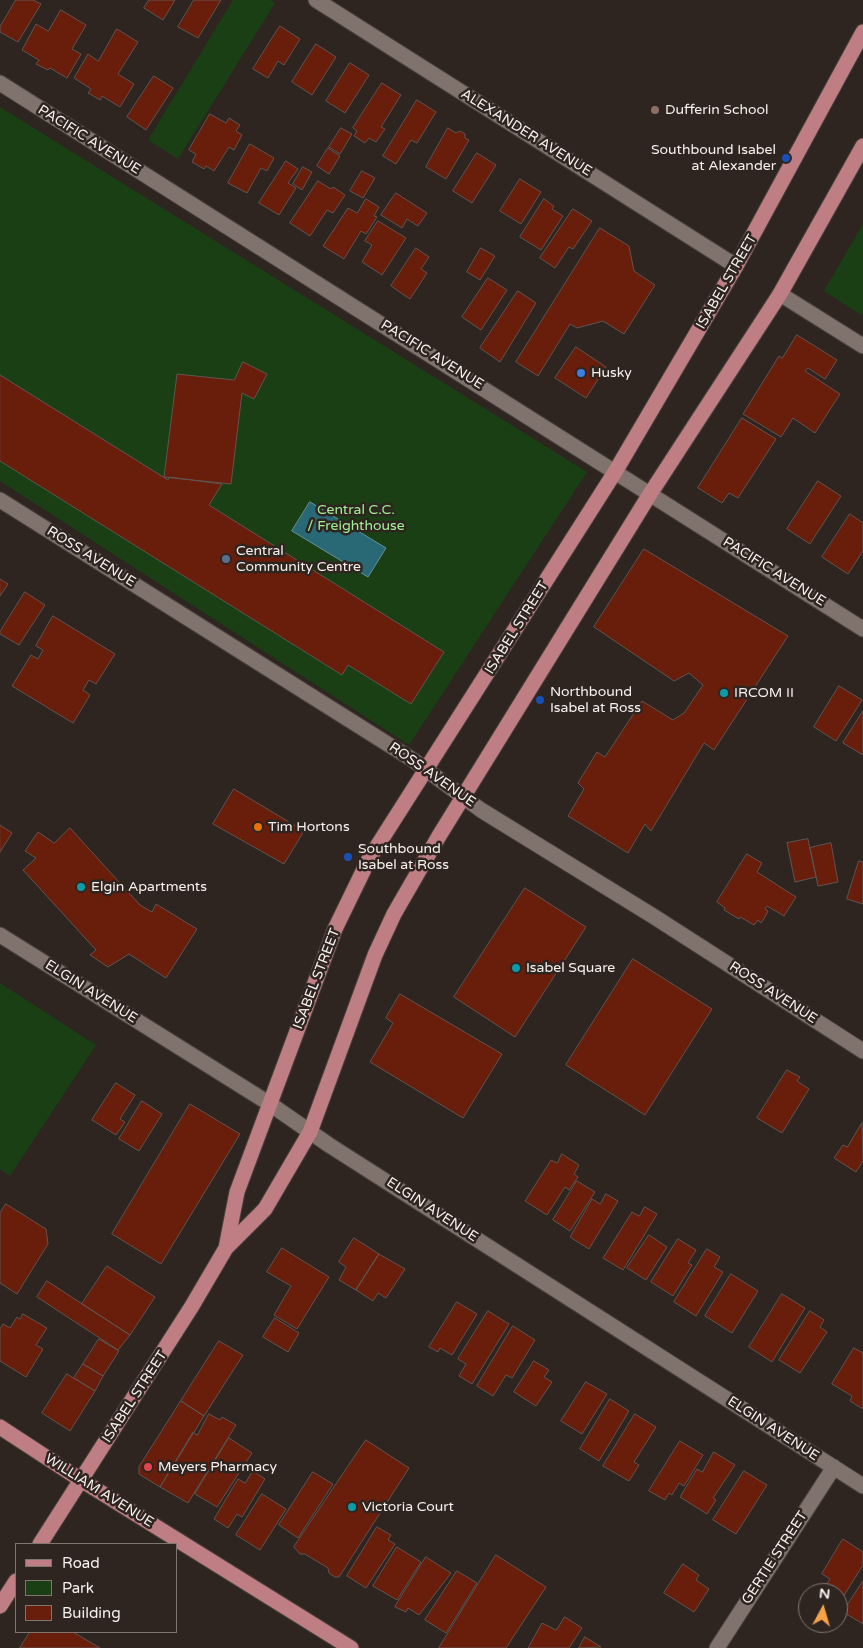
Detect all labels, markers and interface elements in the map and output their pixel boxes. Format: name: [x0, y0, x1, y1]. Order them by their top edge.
street label: ALEXANDER AVENUE: [457, 86, 595, 180]
street label: PACIFIC AVENUE: [35, 102, 143, 178]
place label: Dufferin School: [665, 102, 768, 118]
marker: Dufferin School: [649, 104, 661, 116]
place label: Southbound Isabel at Alexander: [651, 142, 776, 174]
marker: Southbound Isabel at Alexander: [780, 152, 792, 164]
street label: ISABEL STREET: [693, 232, 761, 332]
street label: PACIFIC AVENUE: [378, 317, 486, 393]
place label: Husky: [591, 365, 632, 381]
marker: Husky: [575, 367, 587, 379]
park label: Central C.C. / Freighthouse: [307, 502, 405, 534]
street label: ROSS AVENUE: [44, 523, 138, 591]
street label: PACIFIC AVENUE: [720, 534, 828, 610]
place label: Central Community Centre: [236, 543, 361, 576]
marker: Central Community Centre: [220, 553, 232, 565]
street label: ISABEL STREET: [482, 578, 552, 678]
place label: Northbound Isabel at Ross: [550, 684, 641, 716]
place label: IRCOM II: [734, 685, 794, 701]
marker: IRCOM II: [718, 687, 730, 699]
marker: Northbound Isabel at Ross: [534, 694, 546, 706]
street label: ROSS AVENUE: [386, 739, 478, 811]
place label: Tim Hortons: [268, 819, 350, 835]
marker: Tim Hortons: [252, 821, 264, 833]
place label: Southbound Isabel at Ross: [358, 841, 449, 874]
marker: Southbound Isabel at Ross: [342, 851, 354, 863]
place label: Elgin Apartments: [91, 879, 207, 895]
marker: Elgin Apartments: [75, 881, 87, 893]
street label: ISABEL STREET: [290, 926, 344, 1032]
street label: ELGIN AVENUE: [42, 957, 140, 1027]
street label: ROSS AVENUE: [726, 958, 820, 1028]
place label: Isabel Square: [526, 960, 615, 976]
marker: Isabel Square: [510, 962, 522, 974]
street label: ELGIN AVENUE: [383, 1174, 481, 1246]
street label: ISABEL STREET: [99, 1348, 171, 1446]
street label: ELGIN AVENUE: [724, 1393, 822, 1465]
street label: WILLIAM AVENUE: [41, 1451, 157, 1531]
place label: Meyers Pharmacy: [158, 1459, 277, 1475]
marker: Meyers Pharmacy: [142, 1461, 154, 1473]
place label: Victoria Court: [362, 1499, 454, 1515]
marker: Victoria Court: [346, 1501, 358, 1513]
street label: GERTIE STREET: [739, 1508, 811, 1608]
legend: [15, 1543, 178, 1633]
text: Road: [62, 1554, 100, 1572]
text: Park: [62, 1579, 94, 1597]
north arrow: [798, 1583, 848, 1633]
text: N: [818, 1585, 831, 1603]
text: Building: [62, 1604, 121, 1622]

